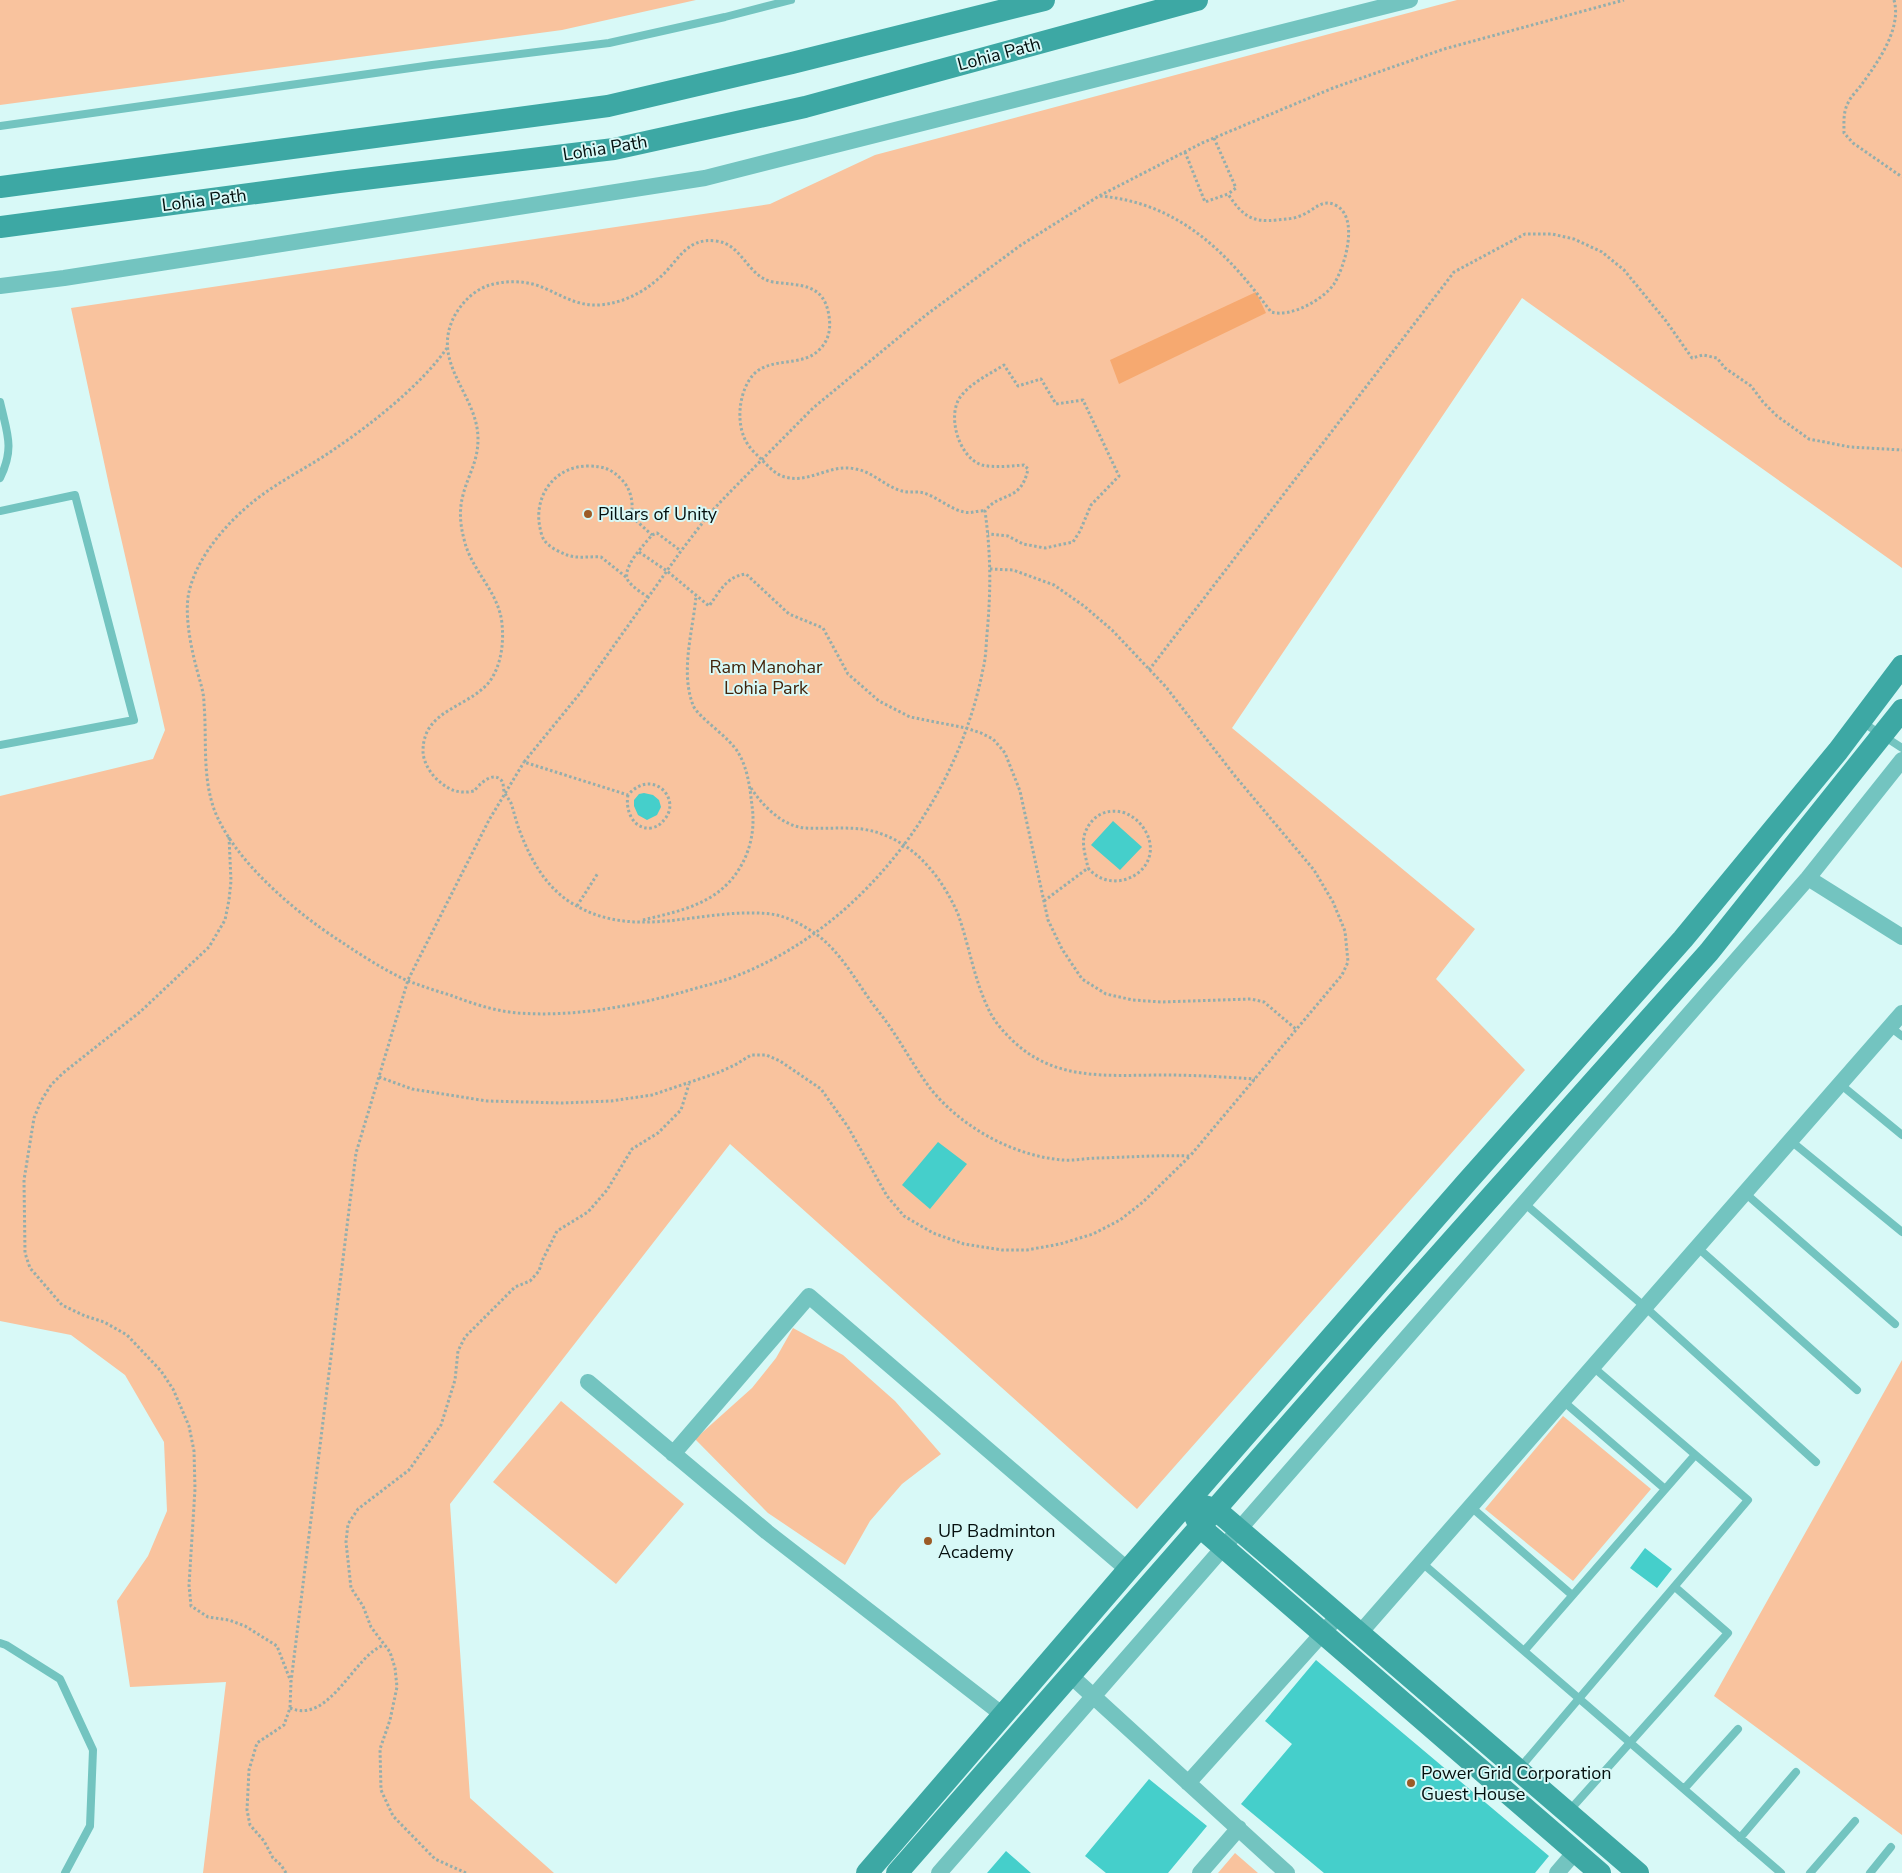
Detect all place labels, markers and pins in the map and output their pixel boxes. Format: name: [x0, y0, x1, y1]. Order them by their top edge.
place label: Pillars of Unity: [598, 502, 718, 526]
marker: Pillars of Unity: [582, 508, 594, 520]
place label: UP Badminton Academy: [938, 1519, 1056, 1564]
marker: UP Badminton Academy: [922, 1535, 934, 1547]
place label: Power Grid Corporation Guest House: [1421, 1761, 1611, 1806]
marker: Power Grid Corporation Guest House: [1405, 1777, 1417, 1789]

